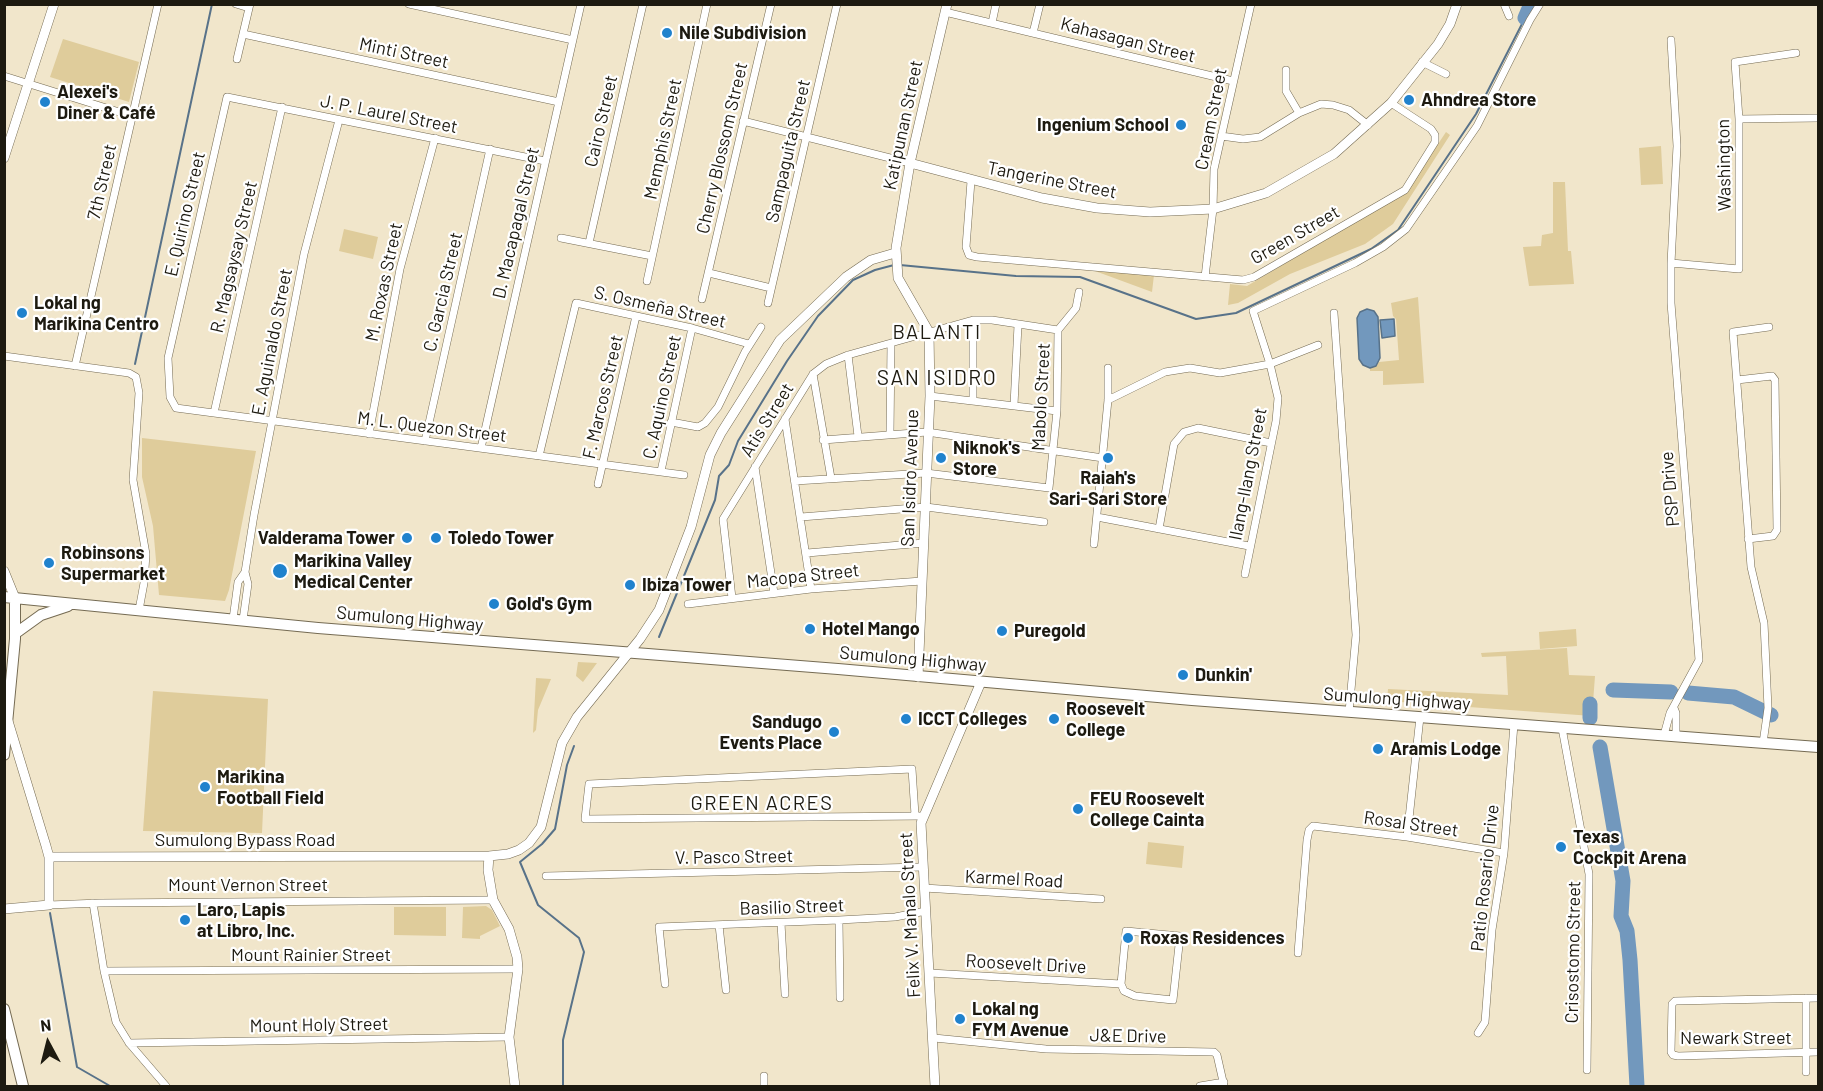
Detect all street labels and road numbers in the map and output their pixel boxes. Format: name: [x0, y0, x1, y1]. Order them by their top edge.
street label: Kahasagan Street: [1058, 13, 1198, 67]
street label: Minti Street: [357, 33, 451, 73]
street label: Katipunan Street: [879, 58, 927, 192]
street label: Cherry Blossom Street: [692, 60, 752, 236]
street label: Cream Street: [1191, 66, 1231, 172]
street label: Cairo Street: [580, 73, 622, 169]
street label: Memphis Street: [640, 77, 686, 201]
street label: Sampaguita Street: [761, 77, 815, 225]
street label: J. P. Laurel Street: [319, 90, 459, 138]
street label: Washington: [1712, 119, 1736, 211]
street label: 7th Street: [83, 142, 121, 222]
street label: D. Macapagal Street: [488, 145, 544, 301]
street label: E. Quirino Street: [160, 150, 210, 278]
street label: Tangerine Street: [986, 157, 1118, 203]
street label: R. Magsaysay Street: [206, 179, 262, 335]
street label: Green Street: [1247, 201, 1343, 269]
street label: M. Roxas Street: [361, 220, 407, 344]
street label: C. Garcia Street: [419, 230, 467, 354]
street label: E. Aguinaldo Street: [247, 267, 297, 417]
street label: S. Osmeña Street: [592, 281, 728, 333]
street label: F. Marcos Street: [578, 333, 628, 461]
street label: C. Aquino Street: [638, 333, 686, 461]
street label: Mabolo Street: [1027, 342, 1055, 452]
street label: Atis Street: [736, 379, 798, 461]
street label: Ilang-Ilang Street: [1225, 406, 1271, 542]
street label: M. L. Quezon Street: [356, 407, 508, 447]
street label: San Isidro Avenue: [897, 409, 923, 547]
street label: PSP Drive: [1656, 450, 1684, 528]
street label: Macopa Street: [746, 559, 860, 593]
street label: Sumulong Highway: [336, 602, 484, 636]
street label: Sumulong Highway: [839, 642, 987, 676]
street label: Sumulong Highway: [1323, 683, 1471, 715]
street label: Patio Rosario Drive: [1467, 803, 1503, 953]
street label: Rosal Street: [1362, 807, 1460, 841]
street label: Sumulong Bypass Road: [155, 829, 335, 851]
street label: Felix V. Manalo Street: [895, 832, 925, 998]
street label: V. Pasco Street: [675, 845, 793, 869]
street label: Karmel Road: [964, 866, 1064, 892]
street label: Mount Vernon Street: [168, 874, 328, 896]
street label: Crisostomo Street: [1561, 881, 1585, 1023]
street label: Basilio Street: [739, 894, 845, 920]
street label: Mount Rainier Street: [231, 944, 391, 966]
street label: Roosevelt Drive: [965, 950, 1087, 978]
street label: Mount Holy Street: [249, 1013, 389, 1037]
street label: J&E Drive: [1089, 1025, 1167, 1047]
street label: Newark Street: [1680, 1027, 1792, 1049]

